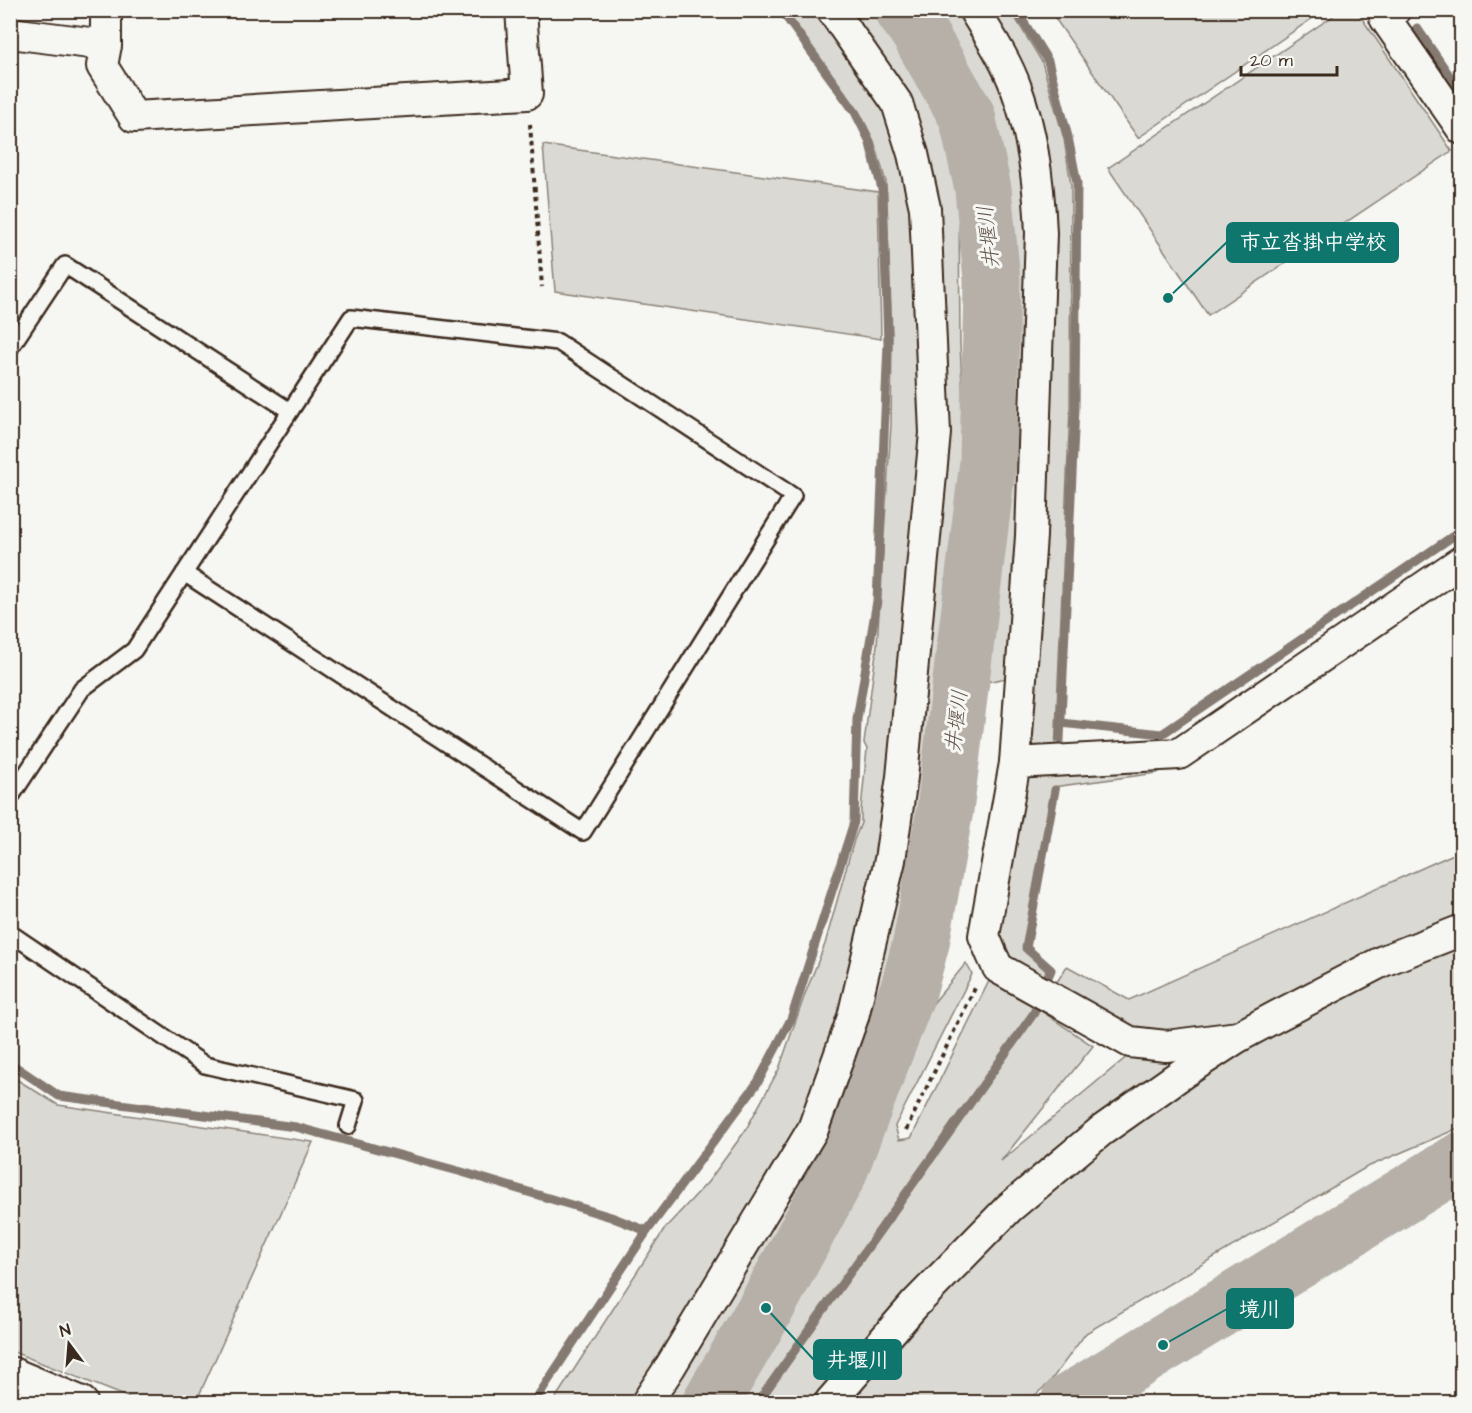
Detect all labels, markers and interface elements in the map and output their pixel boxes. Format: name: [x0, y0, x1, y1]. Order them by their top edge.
scale bar: [1241, 39, 1337, 77]
text: 20 m: [1250, 48, 1293, 73]
water label: 井堰川: [971, 204, 1006, 270]
callout: 市立沓掛中学校: [1227, 223, 1398, 262]
text: 市立沓掛中学校: [1240, 228, 1387, 257]
water label: 井堰川: [938, 688, 975, 754]
callout: 境川: [1227, 1289, 1293, 1328]
text: 境川: [1239, 1295, 1281, 1324]
north arrow: [39, 1314, 99, 1374]
text: N: [57, 1319, 73, 1342]
callout: 井堰川: [814, 1340, 901, 1379]
text: 井堰川: [827, 1346, 890, 1375]

